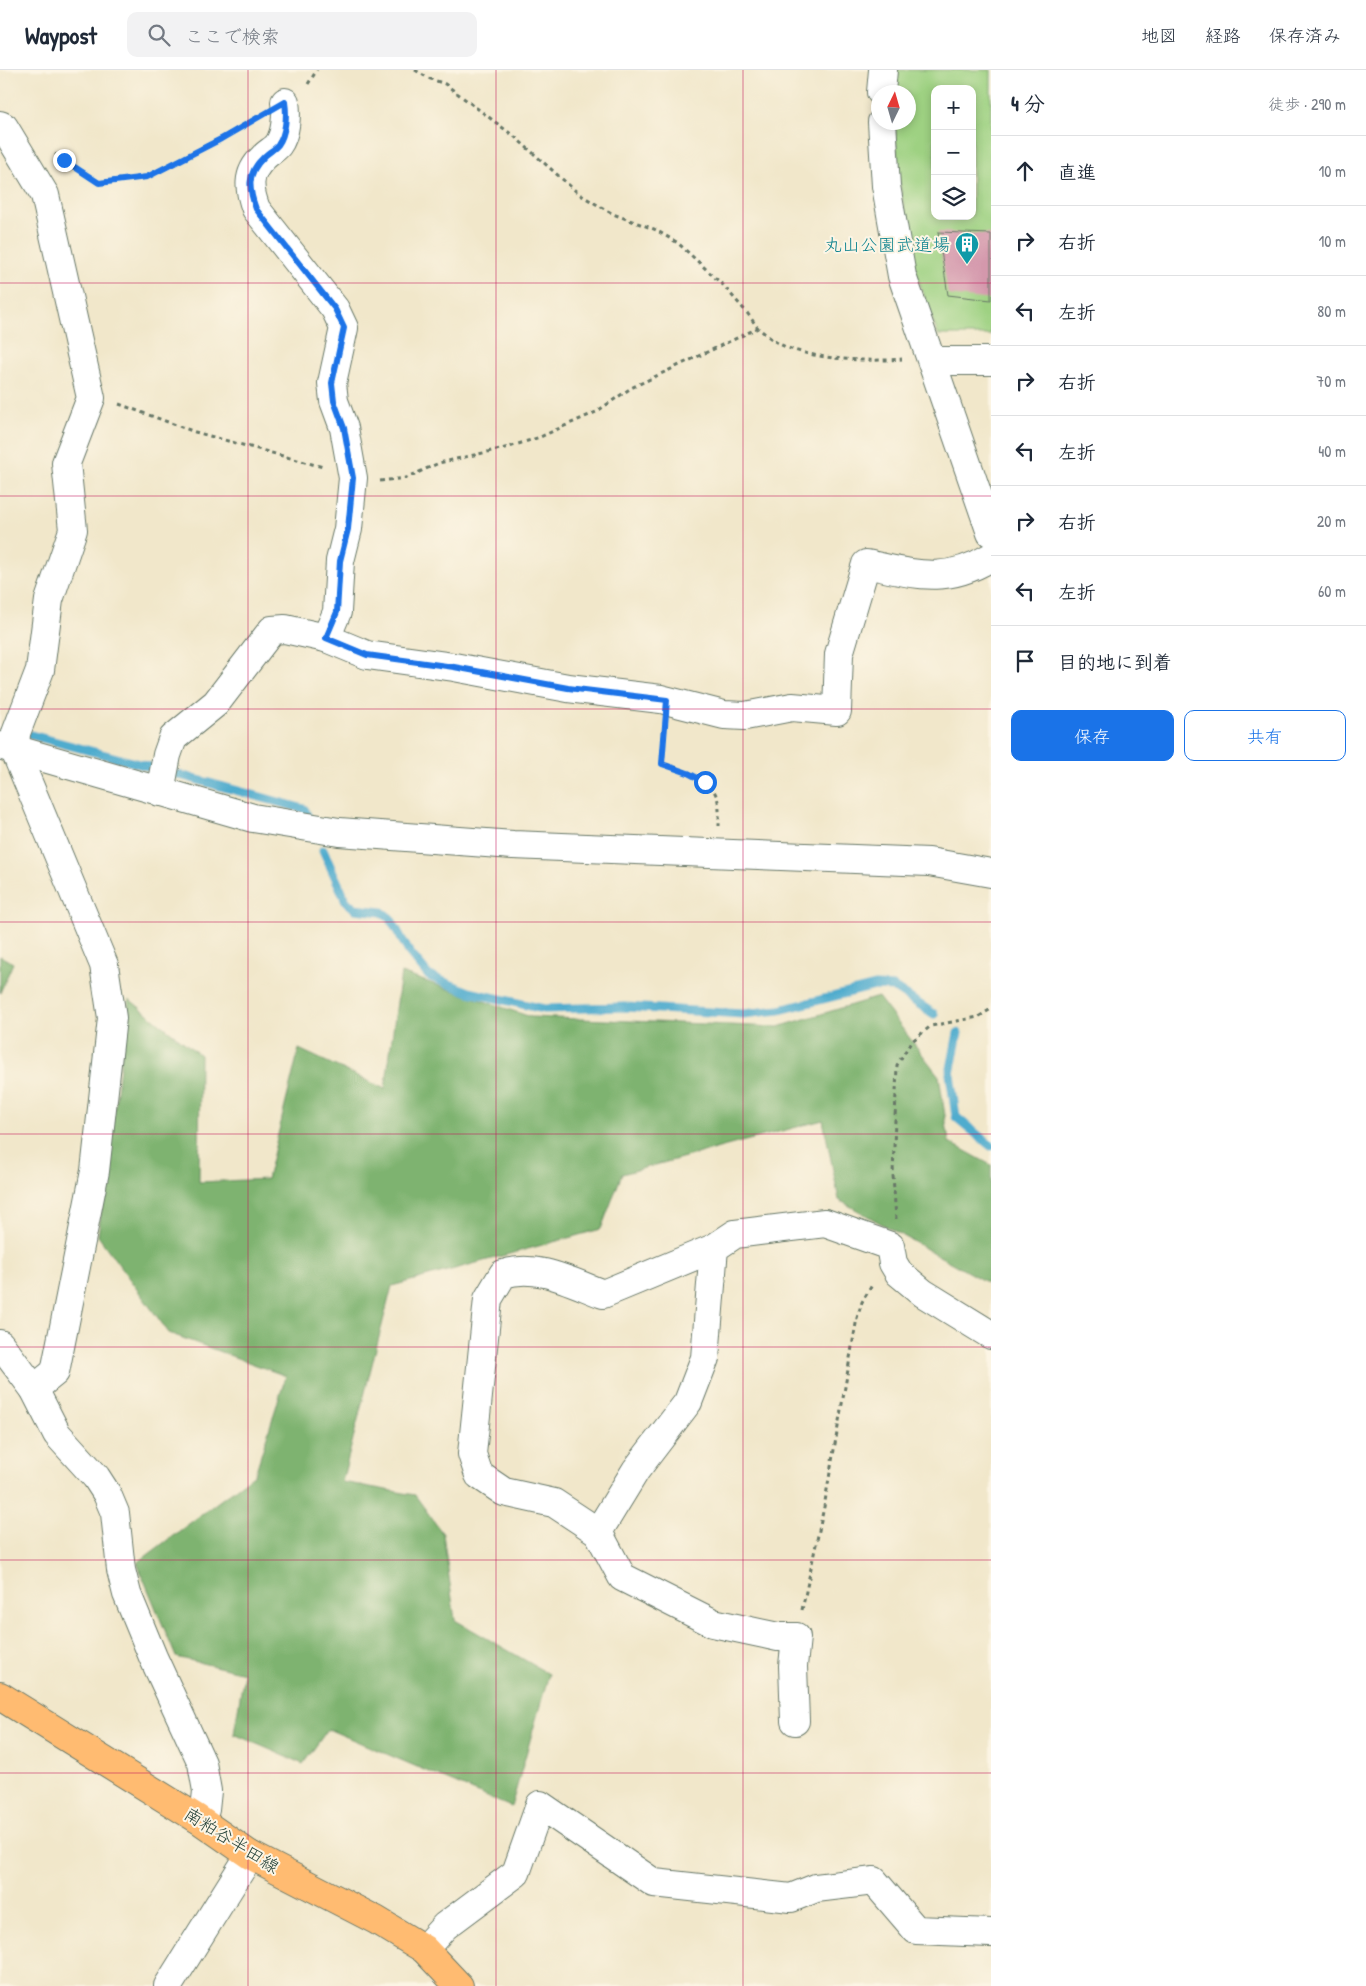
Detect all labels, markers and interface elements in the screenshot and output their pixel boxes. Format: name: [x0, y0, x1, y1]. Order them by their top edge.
search box: [127, 12, 477, 57]
text: Waypost: [25, 19, 97, 51]
icon: search: [145, 21, 173, 49]
text: ここで検索: [185, 23, 280, 49]
text: 地図: [1141, 23, 1177, 48]
text: 経路: [1205, 23, 1241, 48]
text: 保存済み: [1269, 23, 1341, 48]
north arrow: [871, 85, 916, 130]
map controls: [931, 85, 976, 220]
button: +: [931, 85, 976, 130]
text: 4 分: [1011, 89, 1045, 118]
text: 徒歩 · 290 m: [1268, 93, 1346, 115]
button: −: [931, 130, 976, 175]
route end: [53, 149, 76, 172]
icon: ahead: [1011, 157, 1039, 185]
text: 直進: [1058, 159, 1096, 185]
text: 10 m: [1318, 160, 1346, 182]
button: layers: [931, 175, 976, 220]
icon: right: [1011, 227, 1039, 255]
text: 右折: [1058, 229, 1096, 255]
text: 10 m: [1318, 230, 1346, 252]
building icon: 丸山公園武道場: [954, 231, 980, 265]
place label: 丸山公園武道場: [824, 232, 950, 257]
icon: left: [1011, 297, 1039, 325]
text: 左折: [1058, 299, 1096, 325]
text: 80 m: [1317, 300, 1346, 322]
icon: right: [1011, 367, 1039, 395]
text: 右折: [1058, 369, 1096, 395]
text: 70 m: [1316, 370, 1346, 392]
icon: left: [1011, 437, 1039, 465]
text: 左折: [1058, 439, 1096, 465]
text: 40 m: [1318, 440, 1346, 462]
icon: right: [1011, 507, 1039, 535]
text: 右折: [1058, 509, 1096, 535]
text: 20 m: [1317, 510, 1346, 532]
icon: left: [1011, 577, 1039, 605]
text: 左折: [1058, 579, 1096, 605]
text: 60 m: [1318, 580, 1346, 602]
icon: arrive: [1011, 647, 1039, 675]
text: 目的地に到着: [1058, 649, 1172, 675]
button: 保存: [1011, 710, 1174, 761]
button: 共有: [1184, 710, 1346, 761]
route start: [694, 771, 717, 794]
street label: 南粕谷半田線: [180, 1801, 284, 1879]

